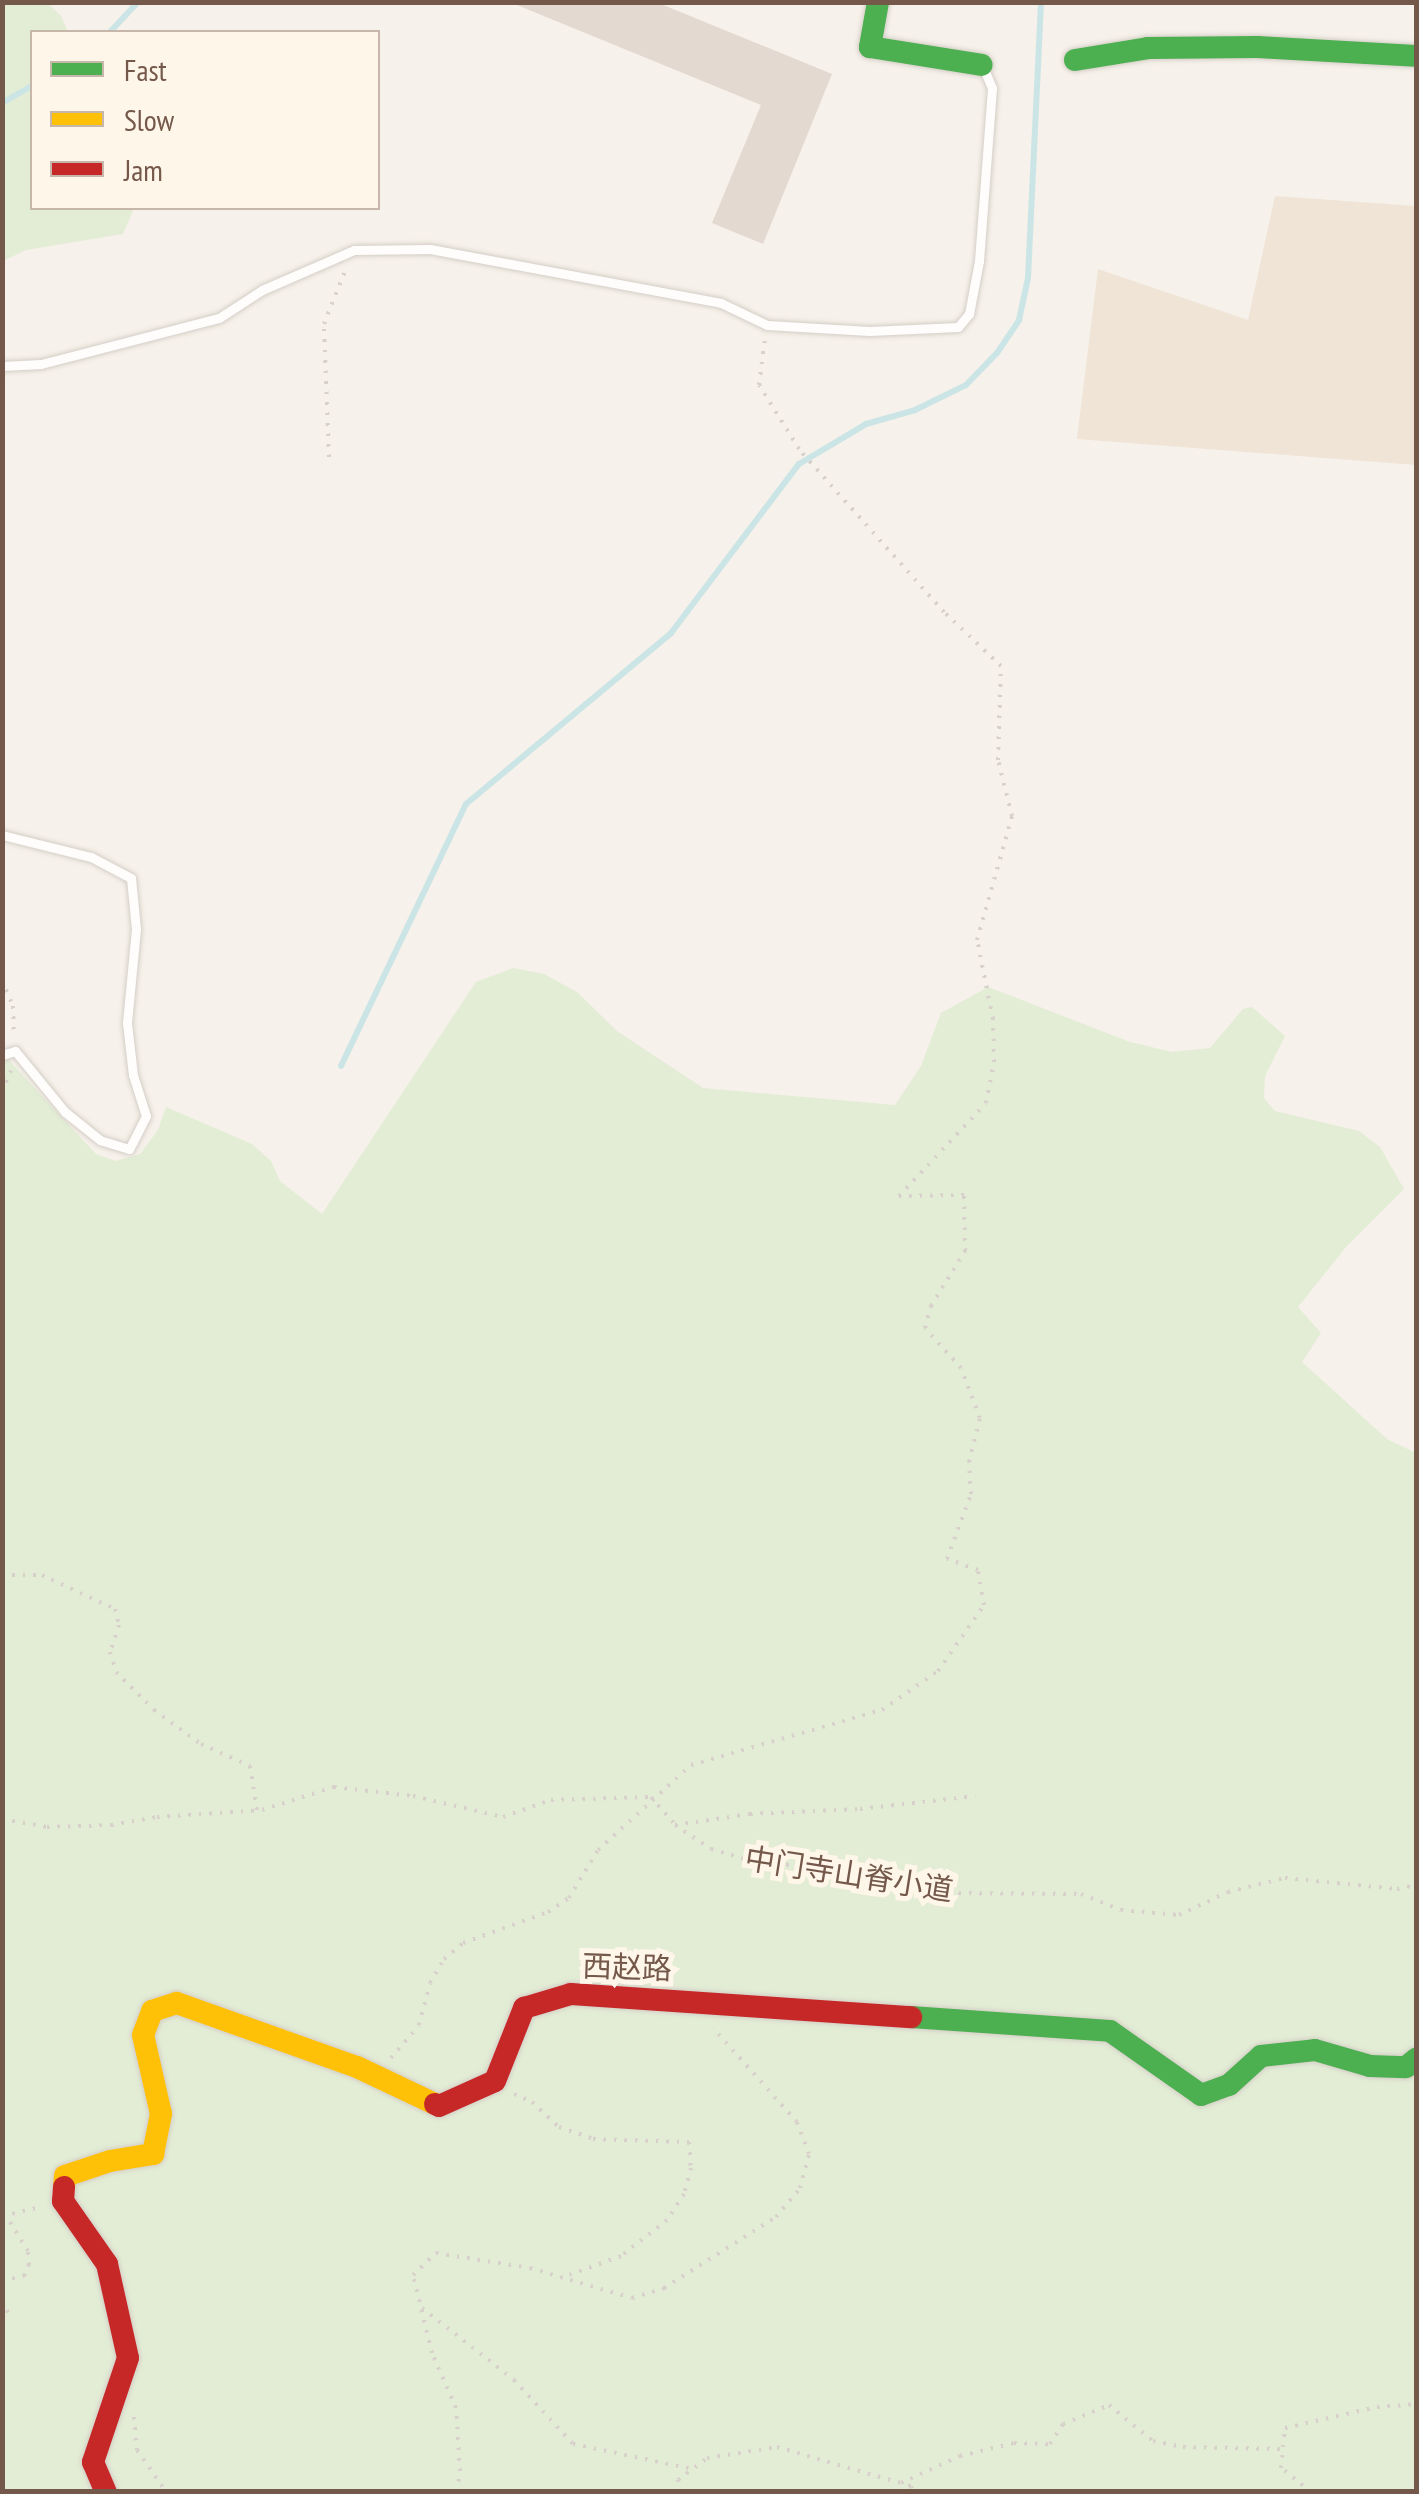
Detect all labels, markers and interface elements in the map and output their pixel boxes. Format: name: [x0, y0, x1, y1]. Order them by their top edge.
legend: [30, 30, 380, 210]
text: Fast: [124, 50, 167, 89]
text: Slow: [124, 100, 174, 139]
text: Jam: [124, 150, 163, 189]
street label: 中门寺山脊小道: [742, 1840, 956, 1908]
street label: 西赵路: [581, 1947, 673, 1987]

